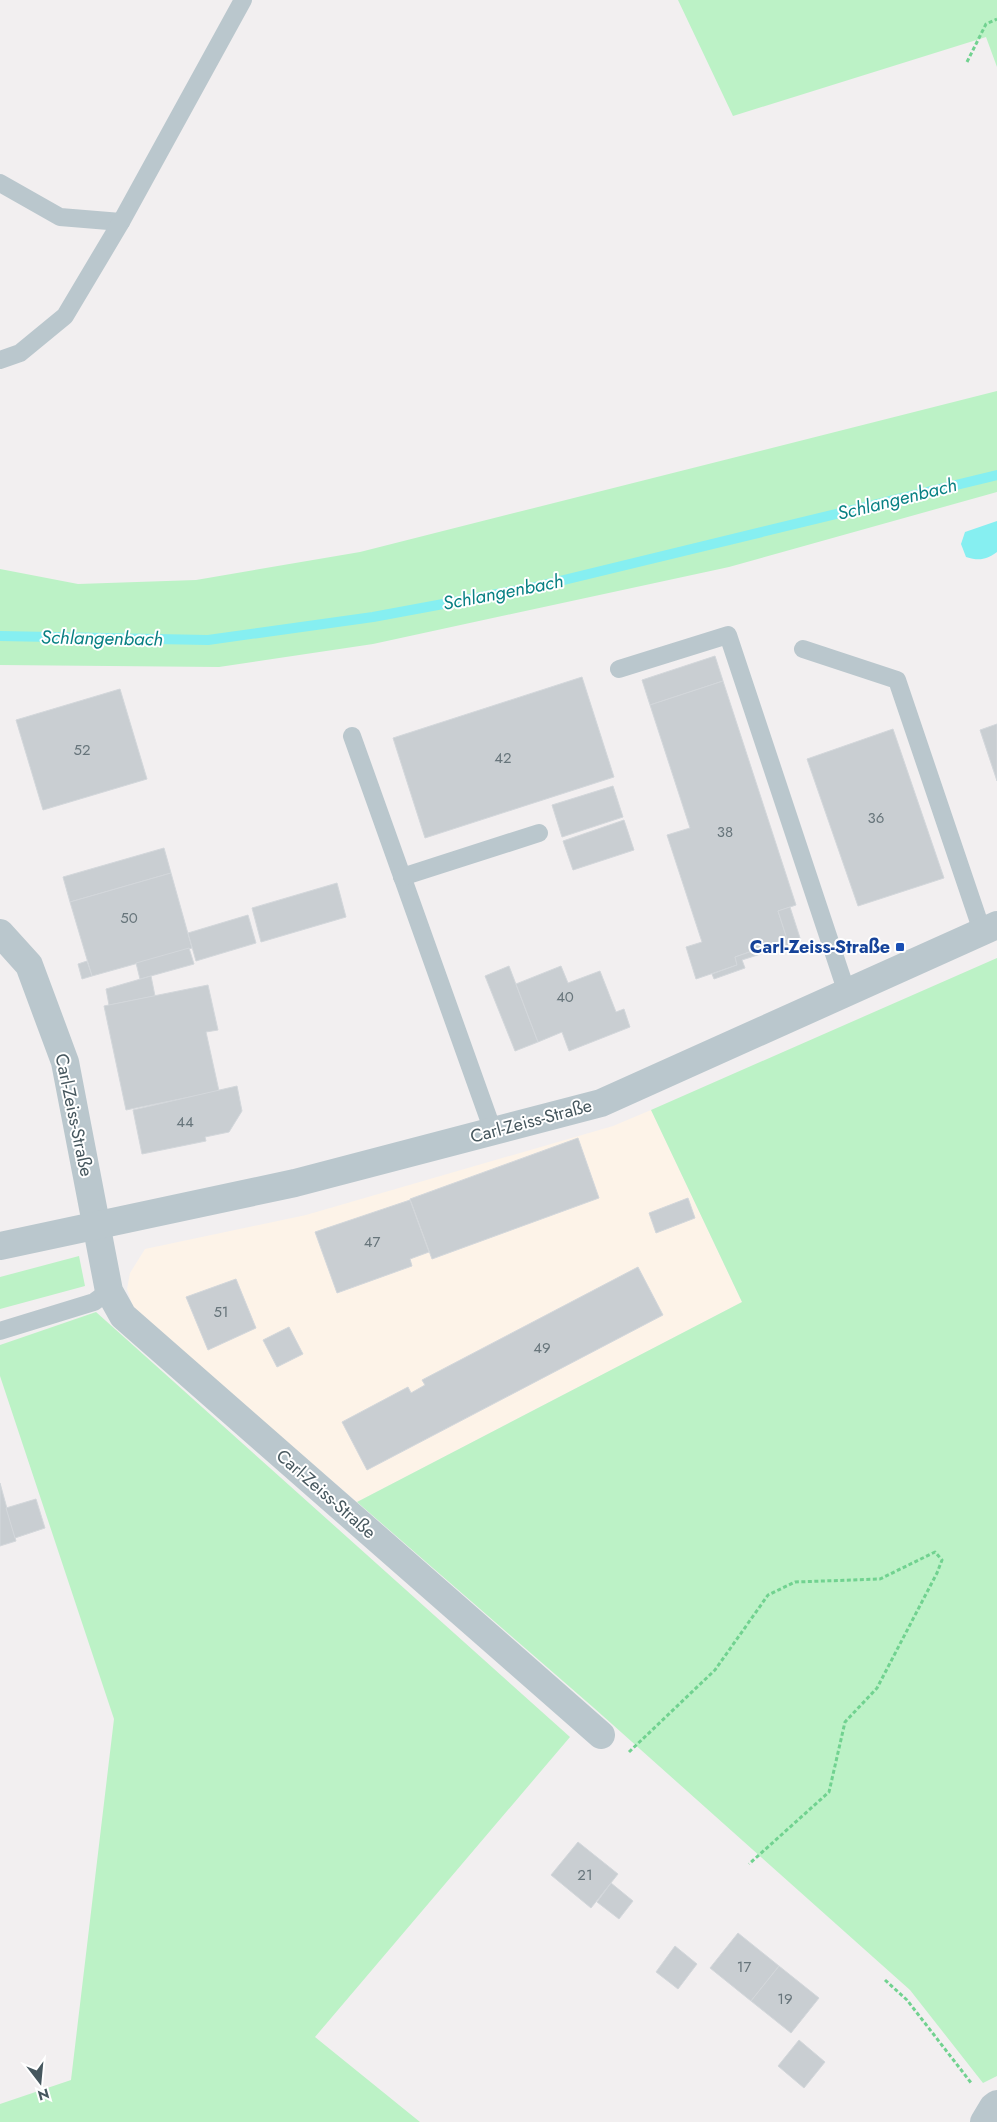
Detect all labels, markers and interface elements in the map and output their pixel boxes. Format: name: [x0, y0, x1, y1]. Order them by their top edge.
water label: Schlangenbach: [834, 471, 960, 527]
water label: Schlangenbach: [440, 567, 566, 617]
water label: Schlangenbach: [41, 623, 163, 653]
house number: 52: [74, 739, 91, 761]
house number: 42: [494, 747, 512, 769]
house number: 36: [868, 807, 884, 829]
house number: 38: [717, 821, 733, 843]
house number: 50: [120, 907, 138, 929]
place label: Carl-Zeiss-Straße: [750, 934, 890, 960]
marker: Carl-Zeiss-Straße: [894, 941, 906, 953]
house number: 40: [556, 986, 574, 1008]
street label: Carl-Zeiss-Straße: [48, 1051, 100, 1179]
street label: Carl-Zeiss-Straße: [467, 1092, 595, 1150]
house number: 44: [176, 1111, 194, 1133]
house number: 47: [364, 1231, 380, 1253]
house number: 51: [213, 1301, 229, 1323]
house number: 49: [533, 1337, 551, 1359]
street label: Carl-Zeiss-Straße: [270, 1443, 382, 1545]
house number: 21: [577, 1864, 593, 1886]
house number: 17: [737, 1956, 751, 1978]
house number: 19: [777, 1988, 793, 2010]
north arrow: [15, 2057, 65, 2107]
text: N: [35, 2083, 52, 2106]

